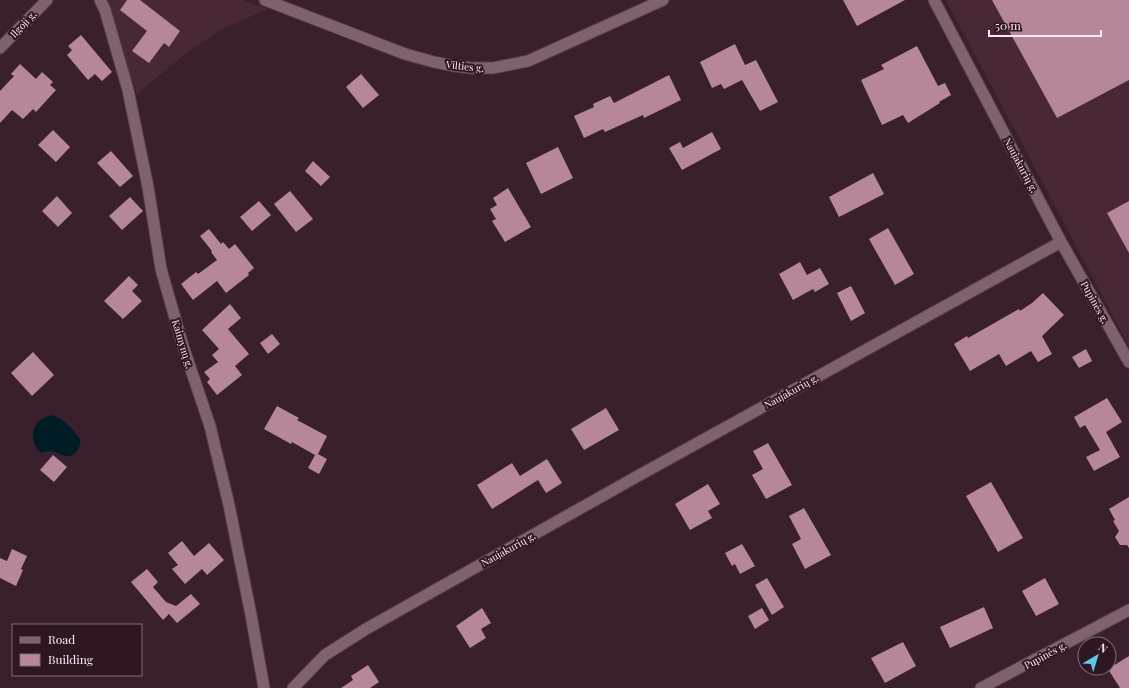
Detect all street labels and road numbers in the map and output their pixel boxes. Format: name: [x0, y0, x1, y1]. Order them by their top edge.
street label: Ilgoji g.: [7, 7, 39, 41]
street label: Vilties g.: [444, 57, 485, 75]
street label: Naujakurių g.: [1001, 135, 1041, 195]
street label: Pupinės g.: [1078, 278, 1112, 326]
street label: Kaimynų g.: [169, 318, 197, 370]
street label: Naujakurių g.: [761, 370, 821, 412]
street label: Naujakurių g.: [478, 528, 538, 570]
street label: Pupinės g.: [1021, 638, 1069, 672]

